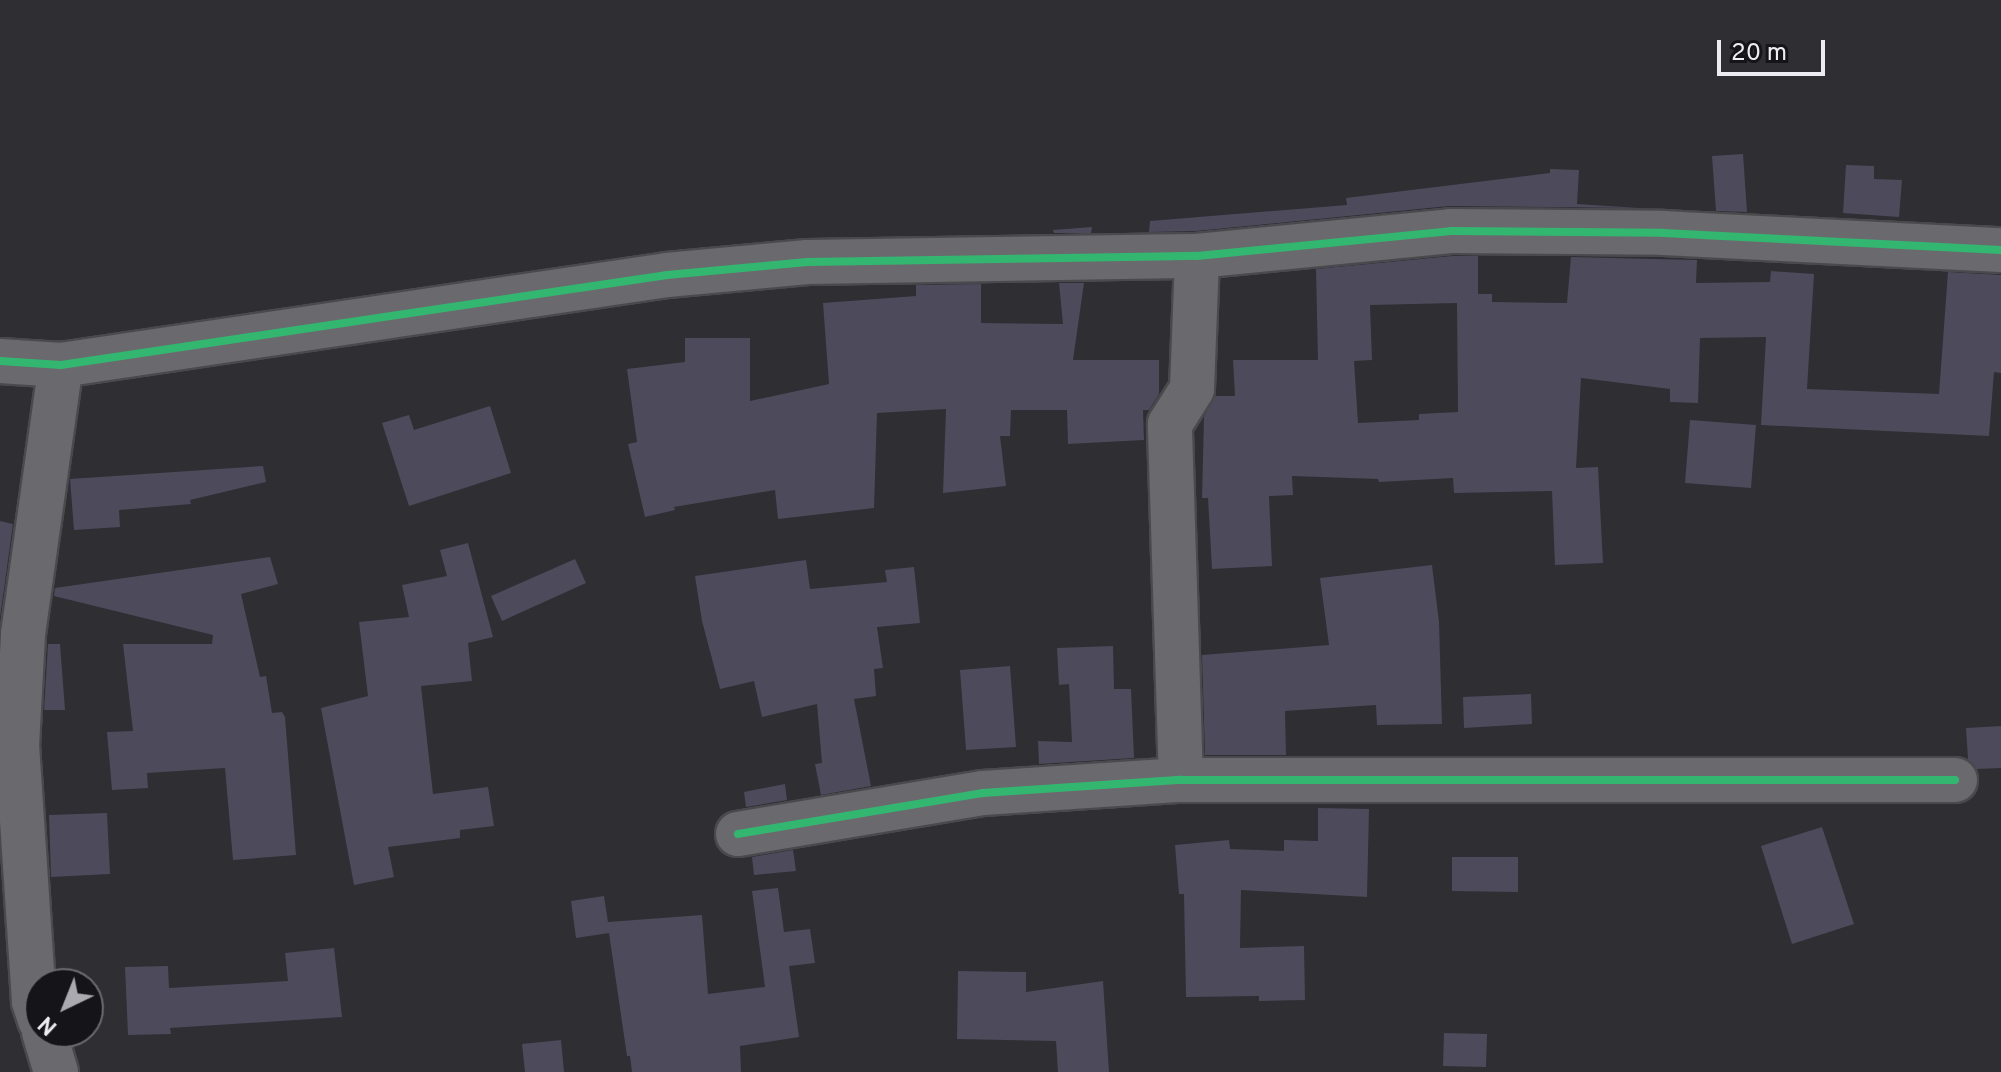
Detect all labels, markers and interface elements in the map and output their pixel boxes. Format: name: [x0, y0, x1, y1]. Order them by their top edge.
scale bar: [1721, 24, 1829, 74]
text: 20 m: [1731, 39, 1787, 69]
north arrow: [24, 968, 104, 1048]
text: N: [34, 1009, 64, 1040]

